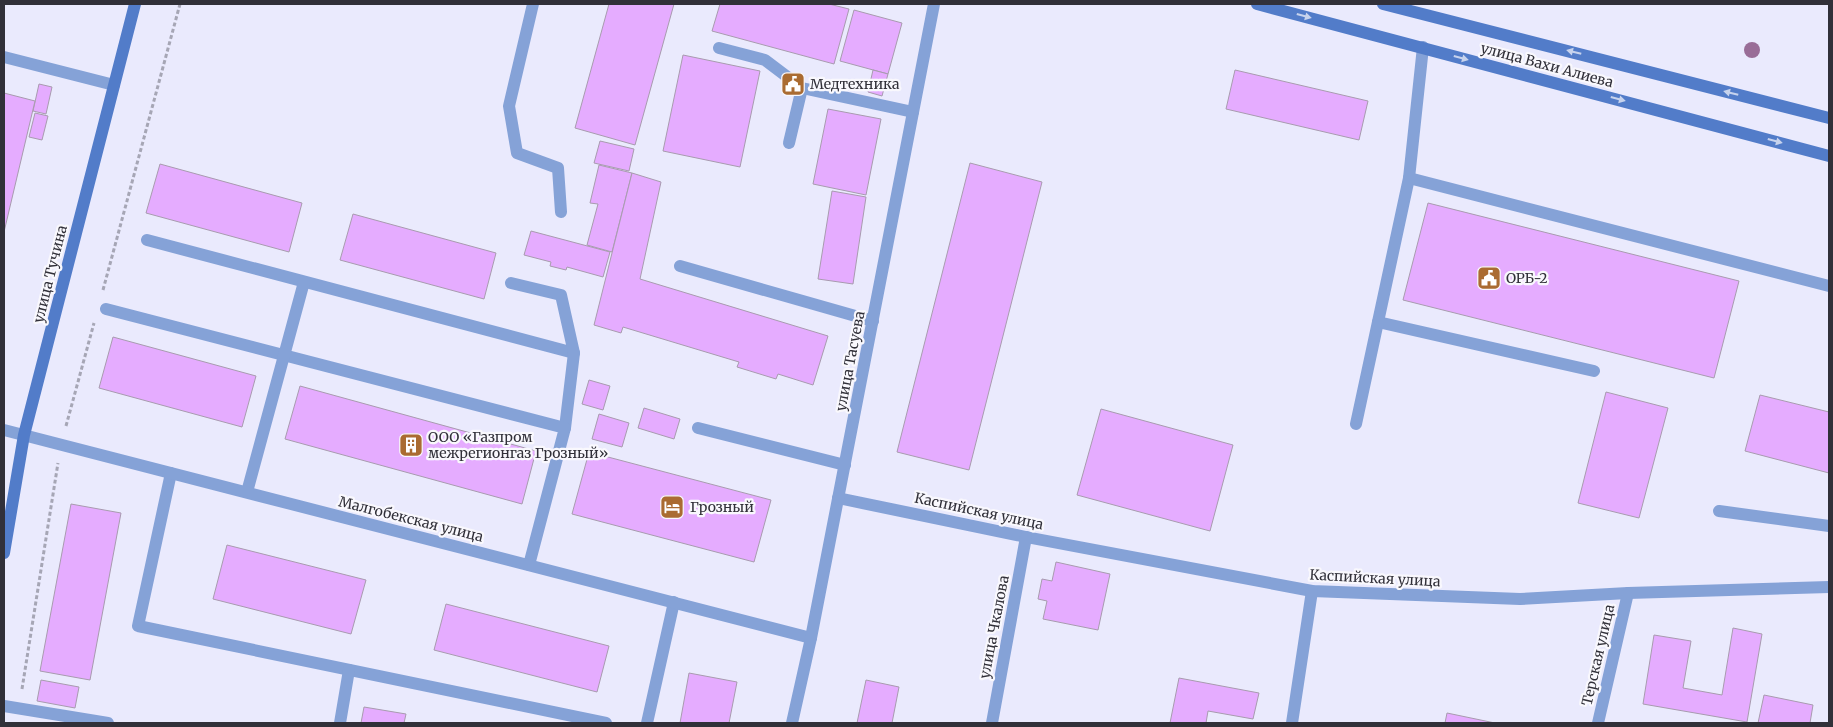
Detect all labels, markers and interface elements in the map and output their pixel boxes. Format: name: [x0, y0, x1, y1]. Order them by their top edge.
one-way arrow: [1297, 12, 1312, 20]
street label: улица Вахи Алиева: [1479, 39, 1616, 91]
one-way arrow: [1566, 48, 1581, 56]
one-way arrow: [1454, 54, 1469, 62]
public building icon: Медтехника: [780, 71, 806, 97]
place label: Медтехника: [810, 75, 900, 93]
one-way arrow: [1724, 88, 1739, 96]
one-way arrow: [1611, 96, 1626, 104]
one-way arrow: [1768, 138, 1783, 146]
street label: улица Тучина: [29, 223, 71, 325]
public building icon: ОРБ-2: [1476, 265, 1502, 291]
place label: ОРБ-2: [1506, 269, 1548, 287]
street label: улица Тасуева: [831, 309, 869, 413]
place label: ООО «Газпром межрегионгаз Грозный»: [428, 428, 608, 462]
building icon: ООО «Газпром межрегионгаз Грозный»: [398, 432, 424, 458]
street label: Каспийская улица: [913, 489, 1045, 534]
street label: Малгобекская улица: [337, 492, 486, 546]
hotel icon: Грозный: [659, 494, 685, 520]
place label: Грозный: [690, 498, 754, 516]
street label: Каспийская улица: [1309, 566, 1441, 590]
street label: улица Чкалова: [975, 573, 1013, 680]
street label: Терская улица: [1578, 602, 1619, 708]

